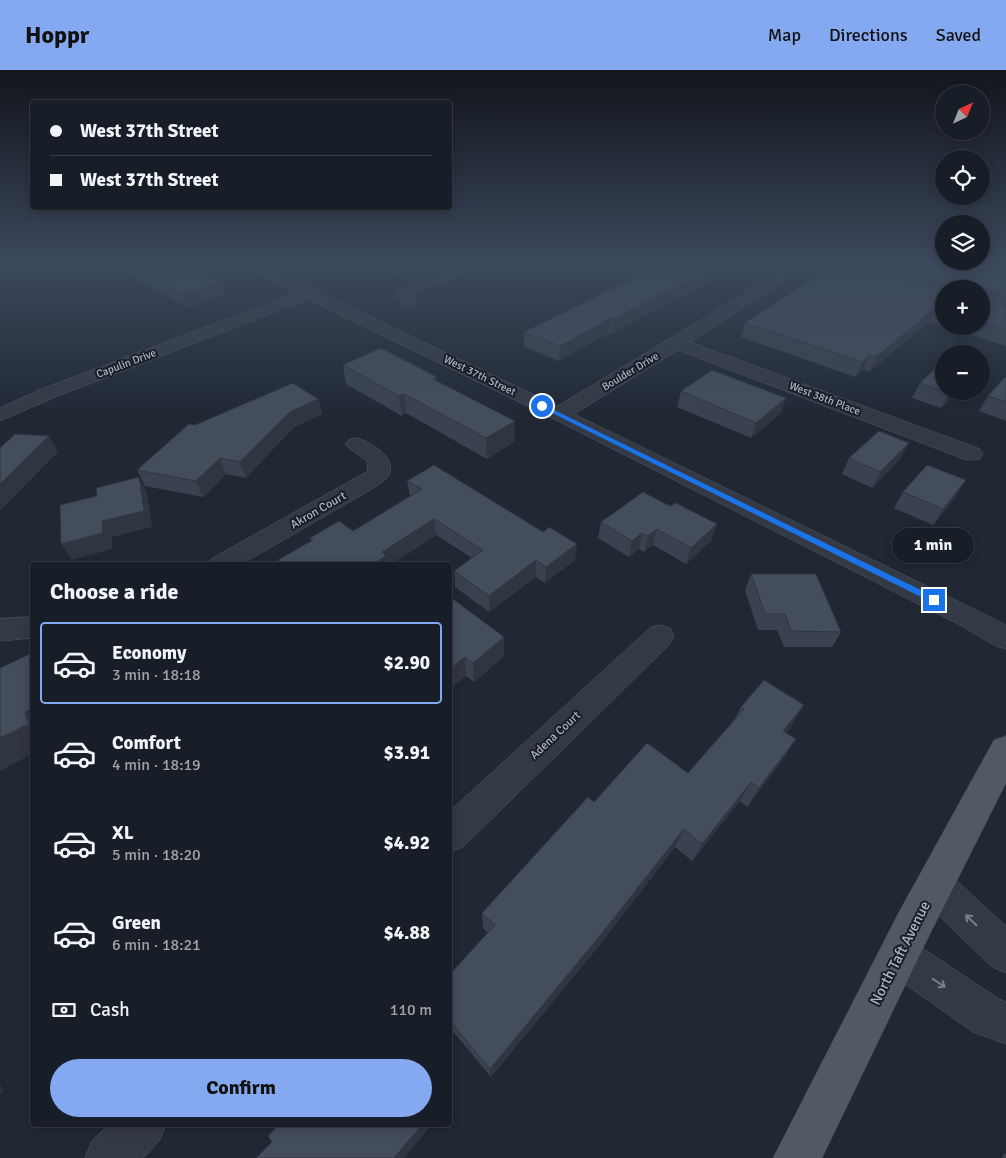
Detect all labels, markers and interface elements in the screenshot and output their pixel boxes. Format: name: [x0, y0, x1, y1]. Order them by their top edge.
text: Hoppr: [25, 20, 89, 50]
text: Map: [768, 24, 801, 46]
text: Directions: [829, 24, 908, 46]
text: Saved: [936, 24, 981, 46]
north arrow: [935, 85, 990, 140]
map controls: [935, 85, 990, 400]
text: West 37th Street: [80, 119, 219, 143]
button: locate: [935, 150, 990, 205]
text: West 37th Street: [80, 168, 219, 192]
button: layers: [935, 215, 990, 270]
button: +: [935, 280, 990, 335]
button: −: [935, 345, 990, 400]
street label: Capulin Drive: [94, 346, 158, 381]
street label: Boulder Drive: [599, 349, 661, 393]
street label: West 37th Street: [442, 352, 518, 399]
street label: West 38th Place: [787, 379, 862, 418]
route start: [531, 395, 553, 417]
street label: Akron Court: [288, 488, 349, 532]
callout: 1 min: [893, 528, 975, 562]
text: 1 min: [914, 535, 952, 555]
text: Choose a ride: [50, 578, 178, 605]
route end: [923, 589, 945, 611]
icon: car: [52, 641, 97, 686]
text: Economy: [112, 641, 186, 665]
text: $2.90: [384, 651, 430, 675]
text: 3 min · 18:18: [112, 665, 201, 685]
street label: Adena Court: [527, 708, 584, 763]
icon: car: [52, 731, 97, 776]
text: Comfort: [112, 731, 181, 755]
text: $3.91: [384, 741, 430, 765]
text: 4 min · 18:19: [112, 755, 201, 775]
icon: car: [52, 821, 97, 866]
text: XL: [112, 821, 134, 845]
text: $4.92: [384, 831, 430, 855]
text: 5 min · 18:20: [112, 845, 201, 865]
street label: North Taft Avenue: [866, 898, 934, 1008]
icon: car: [52, 911, 97, 956]
text: Green: [112, 911, 161, 935]
one-way arrow: [964, 914, 977, 926]
text: $4.88: [384, 921, 430, 945]
text: 6 min · 18:21: [112, 935, 201, 955]
one-way arrow: [932, 978, 946, 988]
icon: cash: [50, 996, 78, 1024]
text: Cash: [90, 998, 130, 1022]
text: 110 m: [390, 1000, 432, 1020]
button: Confirm: [50, 1059, 432, 1117]

